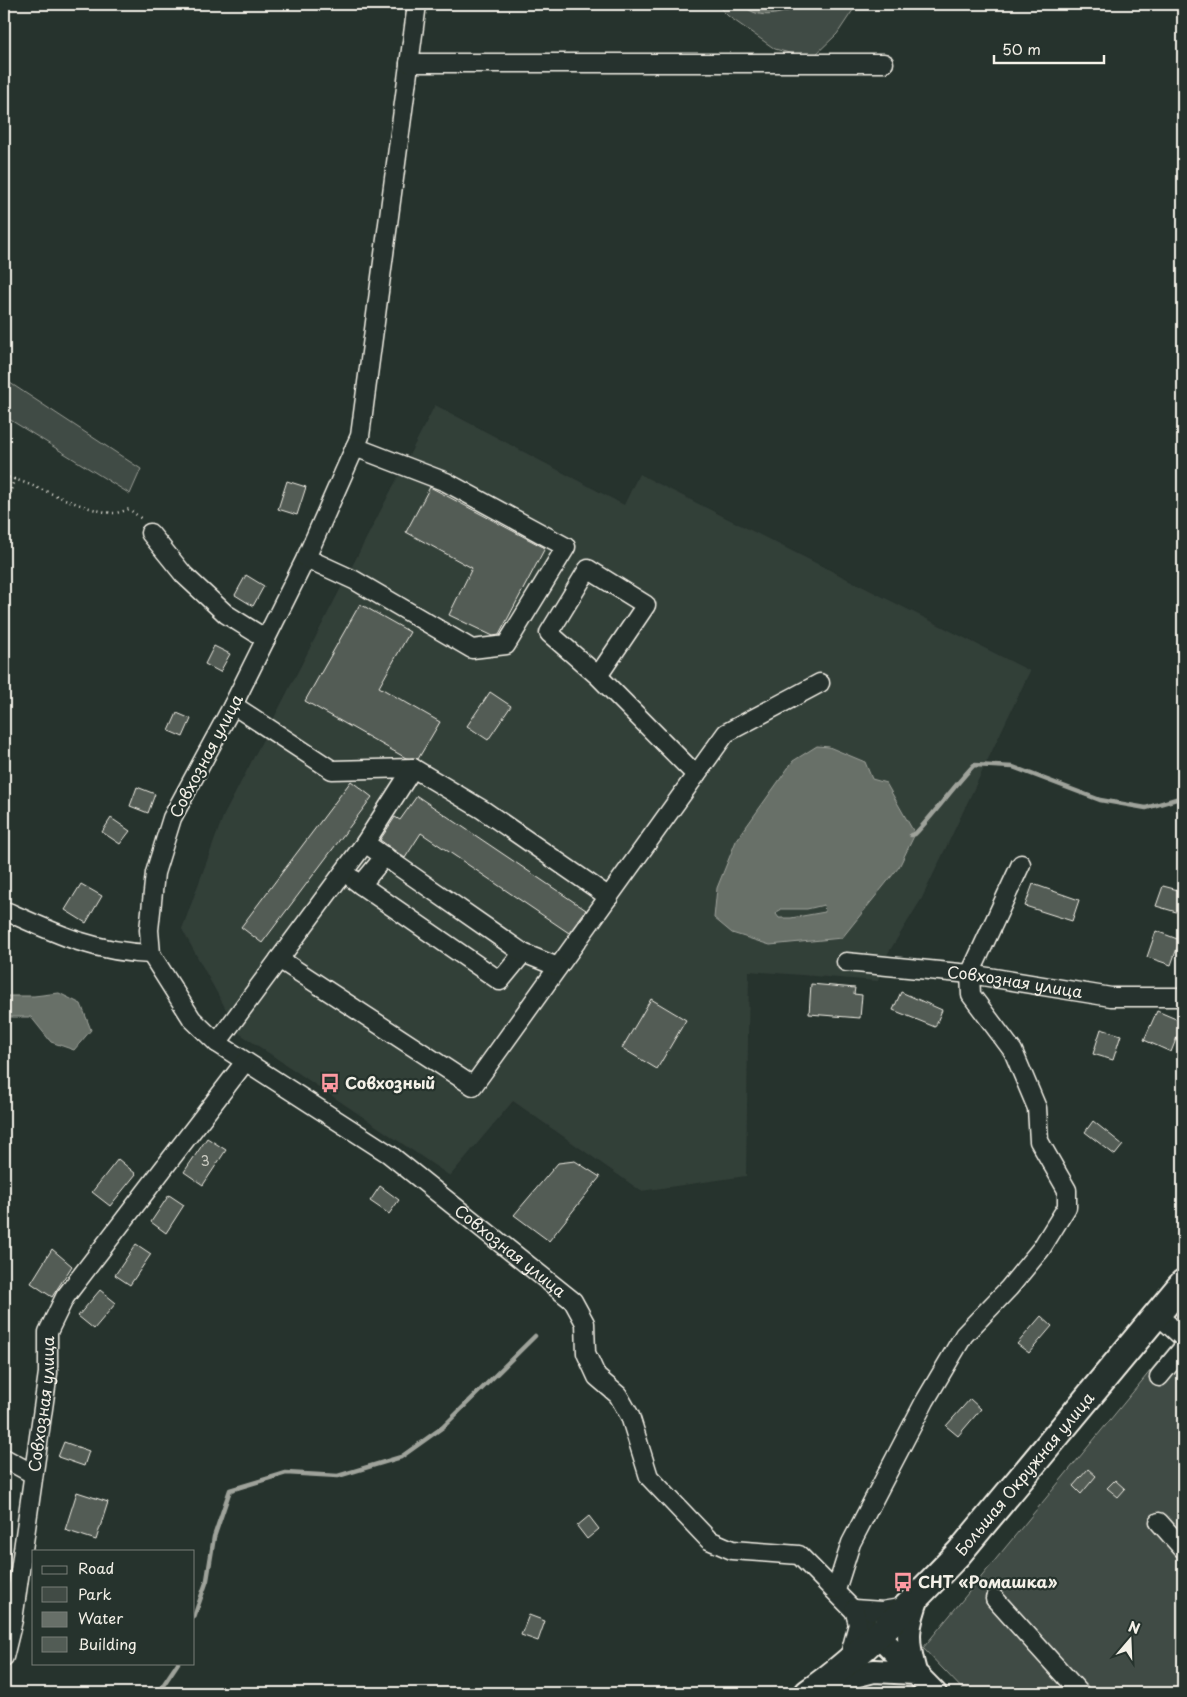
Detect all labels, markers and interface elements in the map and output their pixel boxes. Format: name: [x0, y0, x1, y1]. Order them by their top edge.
scale bar: [994, 32, 1104, 64]
text: 50 m: [1002, 37, 1041, 60]
street label: Совхозная улица: [162, 690, 248, 821]
street label: Совхозная улица: [946, 959, 1084, 1003]
place label: Совхозный: [345, 1070, 435, 1094]
bus stop icon: Совхозный: [319, 1072, 341, 1094]
house number: 3: [200, 1150, 210, 1171]
street label: Совхозная улица: [450, 1198, 572, 1302]
street label: Совхозная улица: [21, 1336, 59, 1473]
street label: Большая Окружная улица: [949, 1386, 1099, 1560]
legend: [32, 1550, 195, 1664]
text: Road: [78, 1556, 114, 1579]
place label: СНТ «Ромашка»: [918, 1569, 1058, 1593]
bus stop icon: СНТ «Ромашка»: [892, 1571, 914, 1593]
text: Park: [78, 1582, 112, 1605]
text: Water: [78, 1606, 123, 1629]
north arrow: [1104, 1614, 1154, 1664]
text: N: [1126, 1616, 1143, 1639]
text: Building: [78, 1632, 137, 1655]

